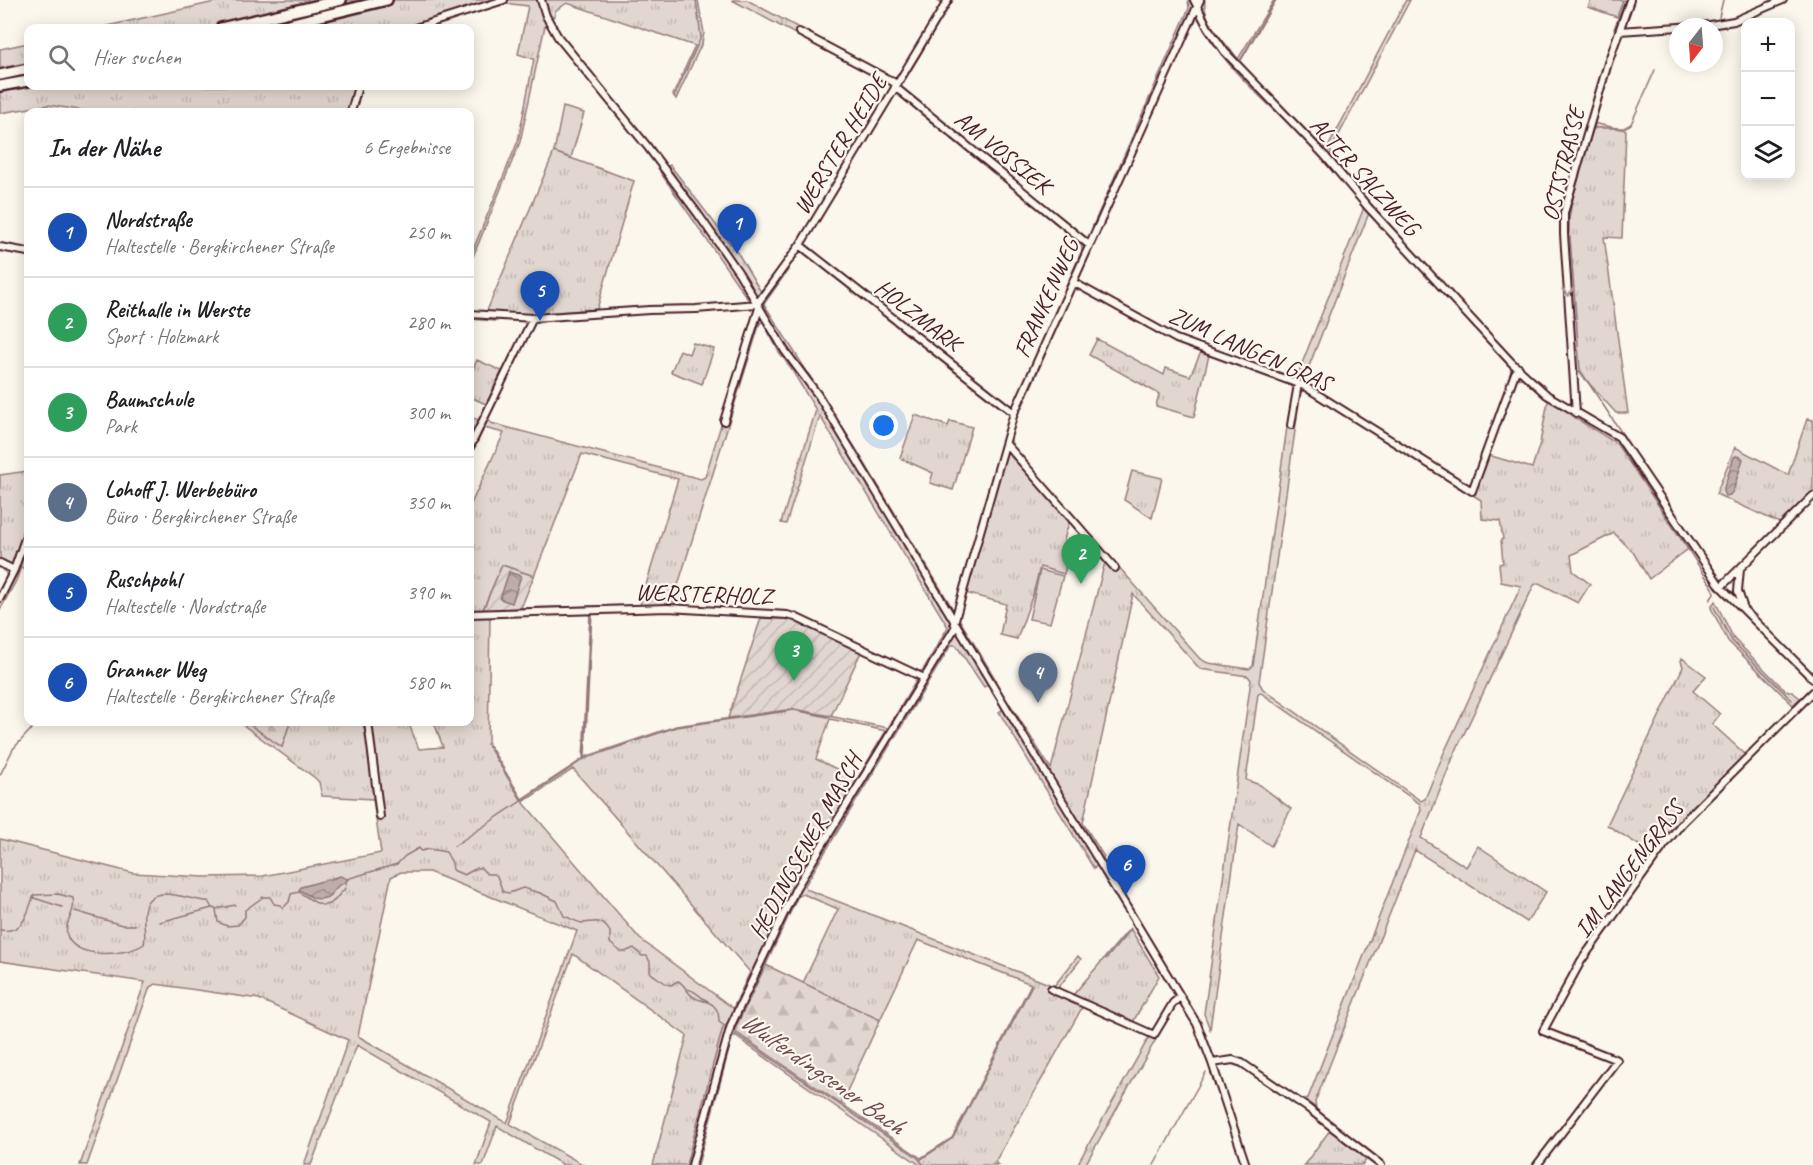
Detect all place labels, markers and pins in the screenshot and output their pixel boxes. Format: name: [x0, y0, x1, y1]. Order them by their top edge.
pin: 1: [718, 204, 756, 254]
pin: 5: [520, 272, 560, 321]
pin: 2: [1062, 534, 1100, 584]
pin: 3: [774, 632, 814, 681]
pin: 4: [1018, 654, 1058, 703]
pin: 6: [1106, 846, 1146, 895]

